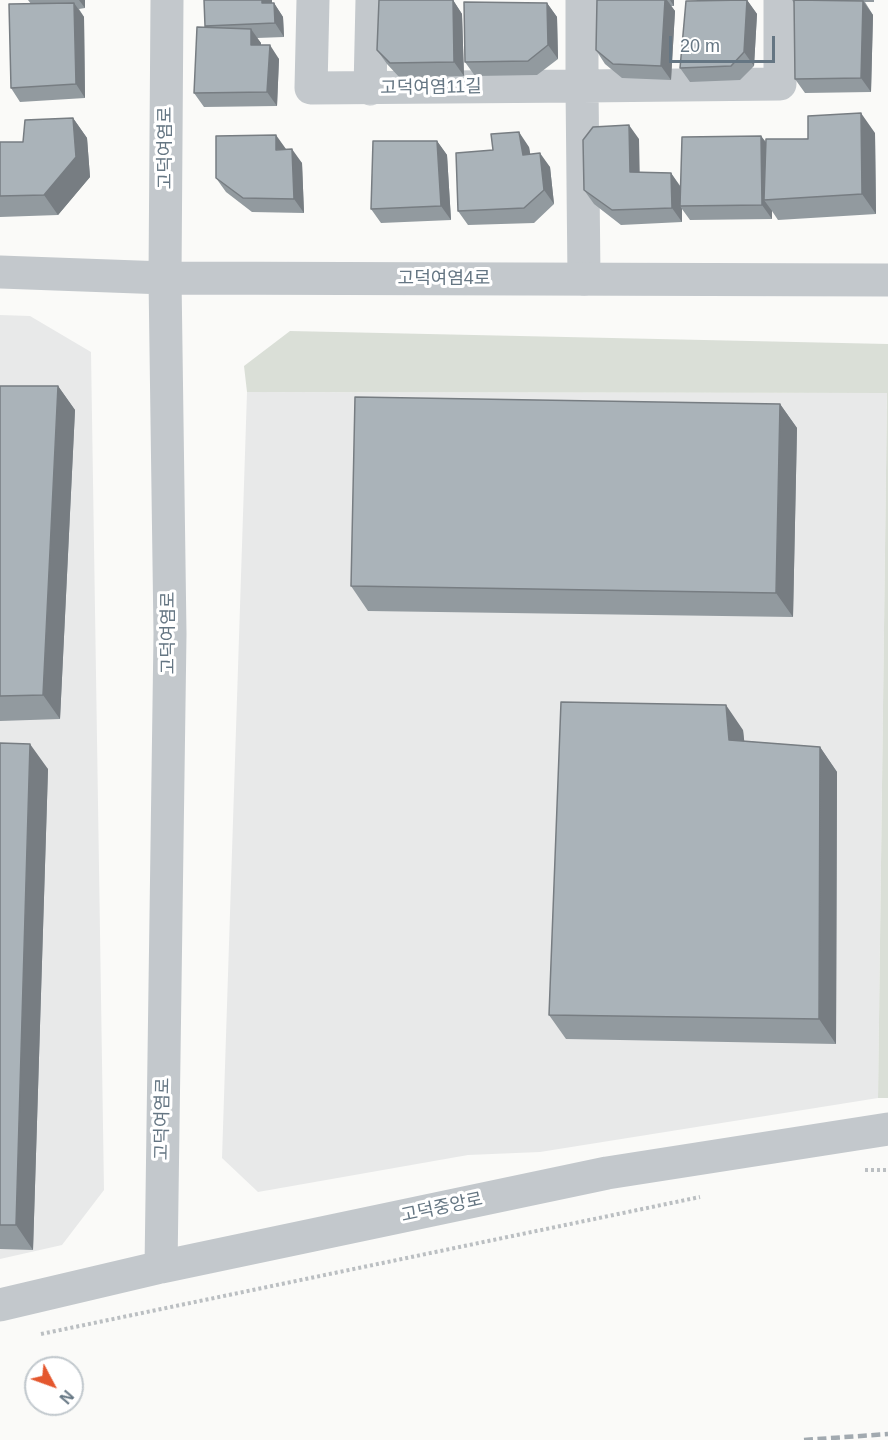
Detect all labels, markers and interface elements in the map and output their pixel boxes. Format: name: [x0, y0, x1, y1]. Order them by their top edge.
scale bar: [672, 24, 778, 62]
text: 20 m: [680, 36, 720, 56]
street label: 고덕여염11길: [380, 76, 482, 100]
street label: 고덕여염로: [155, 107, 177, 189]
street label: 고덕여염4로: [398, 268, 490, 290]
street label: 고덕여염로: [158, 592, 180, 674]
street label: 고덕여염로: [151, 1077, 175, 1161]
street label: 고덕중앙로: [399, 1189, 485, 1227]
north arrow: [24, 1356, 84, 1416]
text: N: [56, 1387, 77, 1407]

